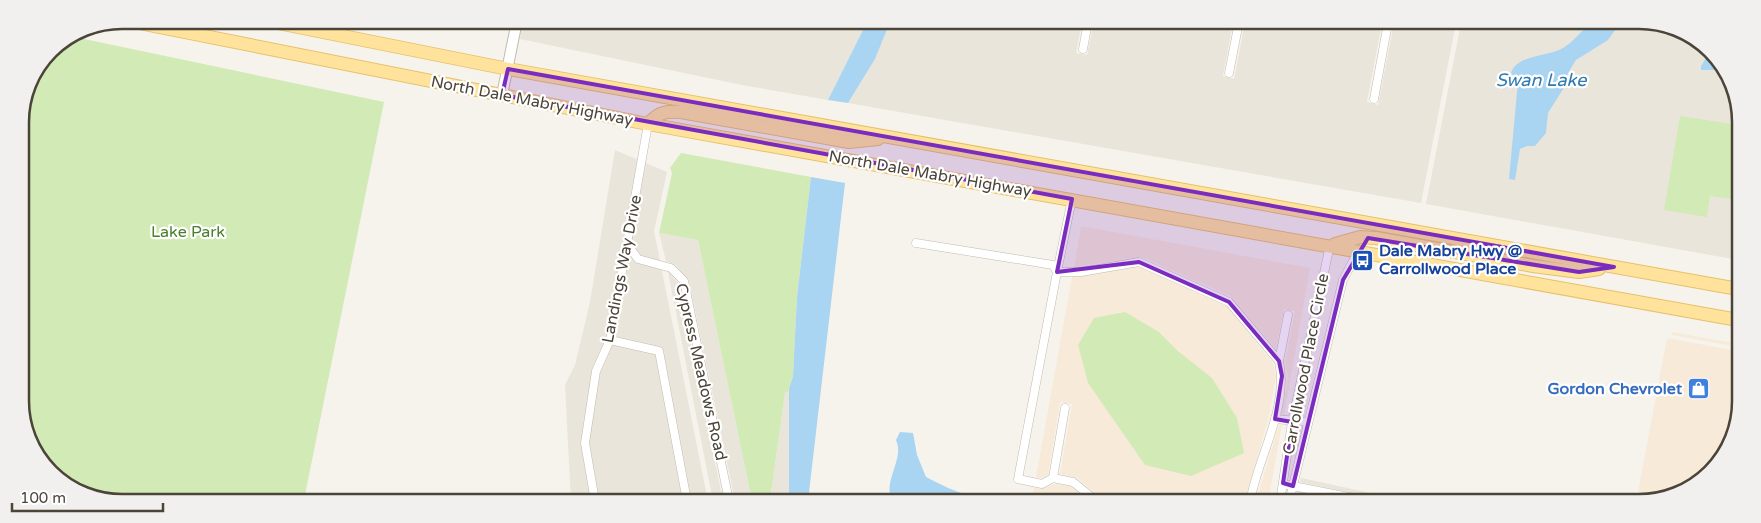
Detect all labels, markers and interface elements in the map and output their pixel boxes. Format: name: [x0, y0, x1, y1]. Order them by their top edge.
water label: Swan Lake: [1496, 69, 1587, 91]
street label: North Dale Mabry Highway: [429, 72, 635, 131]
street label: North Dale Mabry Highway: [827, 146, 1033, 202]
street label: Landings Way Drive: [598, 193, 646, 345]
park label: Lake Park: [151, 222, 225, 242]
place label: Dale Mabry Hwy @ Carrollwood Place: [1379, 241, 1522, 279]
bus stop icon: Dale Mabry Hwy @ Carrollwood Place: [1351, 248, 1375, 272]
street label: Carrollwood Place Circle: [1279, 272, 1333, 456]
street label: Cypress Meadows Road: [671, 281, 731, 463]
shop icon: Gordon Chevrolet: [1686, 377, 1710, 401]
place label: Gordon Chevrolet: [1547, 379, 1683, 399]
scale bar: [12, 480, 164, 512]
text: 100 m: [20, 489, 66, 507]

